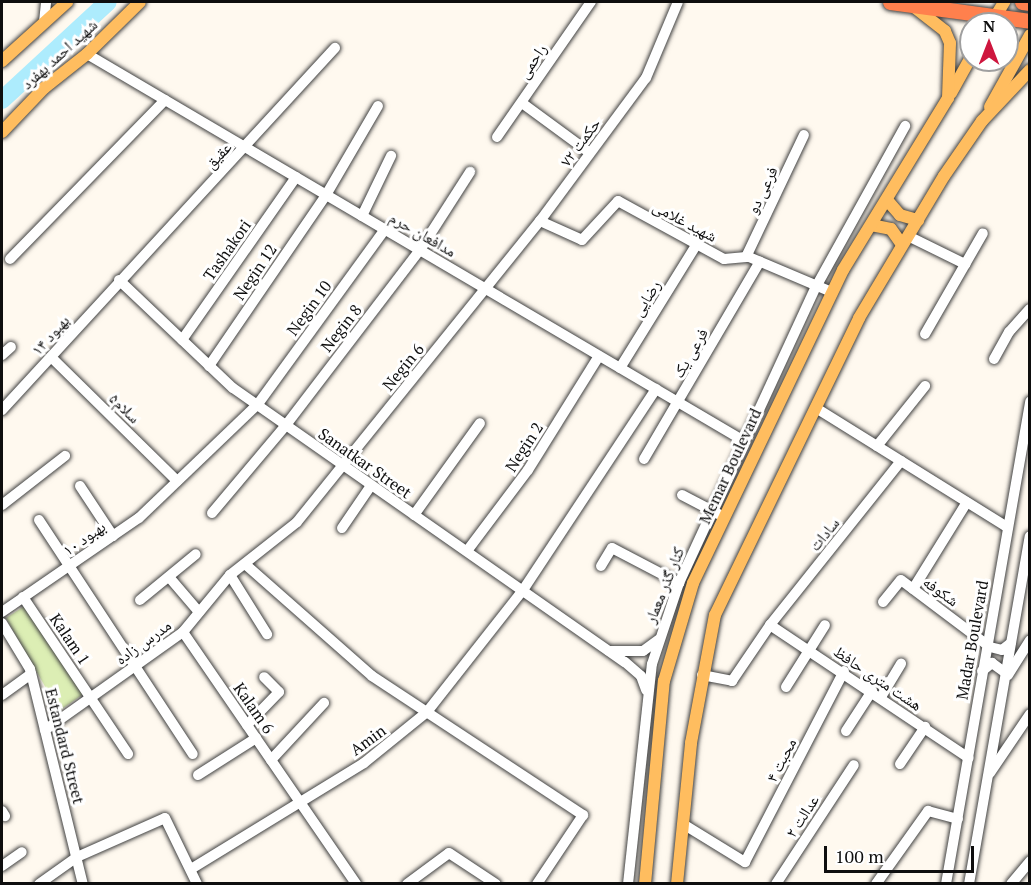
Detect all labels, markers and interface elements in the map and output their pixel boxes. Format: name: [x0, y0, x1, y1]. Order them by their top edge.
north arrow: [959, 12, 1019, 72]
street label: شهید احمد بهفرد: [17, 15, 101, 93]
text: N: [983, 15, 995, 37]
street label: راحمی: [513, 40, 551, 82]
street label: حکمت ۷۲: [556, 114, 604, 170]
street label: عقیق: [201, 137, 235, 173]
street label: فرعی دو: [742, 163, 782, 217]
street label: شهید غلامی: [650, 196, 720, 246]
street label: مدافعان حرم: [386, 207, 460, 261]
street label: Tashakori: [199, 216, 255, 284]
street label: Negin 12: [229, 240, 281, 304]
street label: رضایی: [627, 276, 665, 320]
street label: Negin 10: [283, 277, 335, 339]
street label: Negin 8: [317, 300, 365, 356]
street label: بهبود ۱۴: [27, 311, 73, 359]
street label: فرعی یک: [668, 325, 712, 381]
street label: Negin 6: [378, 340, 428, 394]
street label: سلام۵: [106, 389, 144, 427]
street label: Memar Boulevard: [695, 405, 765, 527]
street label: Negin 2: [501, 419, 547, 475]
street label: Sanatkar Street: [315, 424, 415, 502]
street label: سادات: [805, 513, 843, 555]
street label: بهبود ۱۰: [59, 517, 109, 559]
street label: کنار گذر معمار: [640, 544, 688, 626]
street label: شکوفه: [919, 572, 963, 610]
street label: Madar Boulevard: [952, 579, 992, 701]
street label: Kalam 1: [46, 610, 94, 668]
street label: مدرس زاده: [111, 615, 175, 669]
street label: هشت متری حافظ: [830, 641, 926, 715]
street label: Kalam 6: [230, 679, 278, 737]
street label: Estandard Street: [41, 686, 89, 806]
street label: Amin: [347, 721, 389, 759]
street label: محبت ۴: [762, 735, 800, 785]
street label: عدالت ۲: [781, 791, 823, 841]
scale bar: [827, 834, 977, 872]
text: 100 m: [835, 844, 884, 868]

